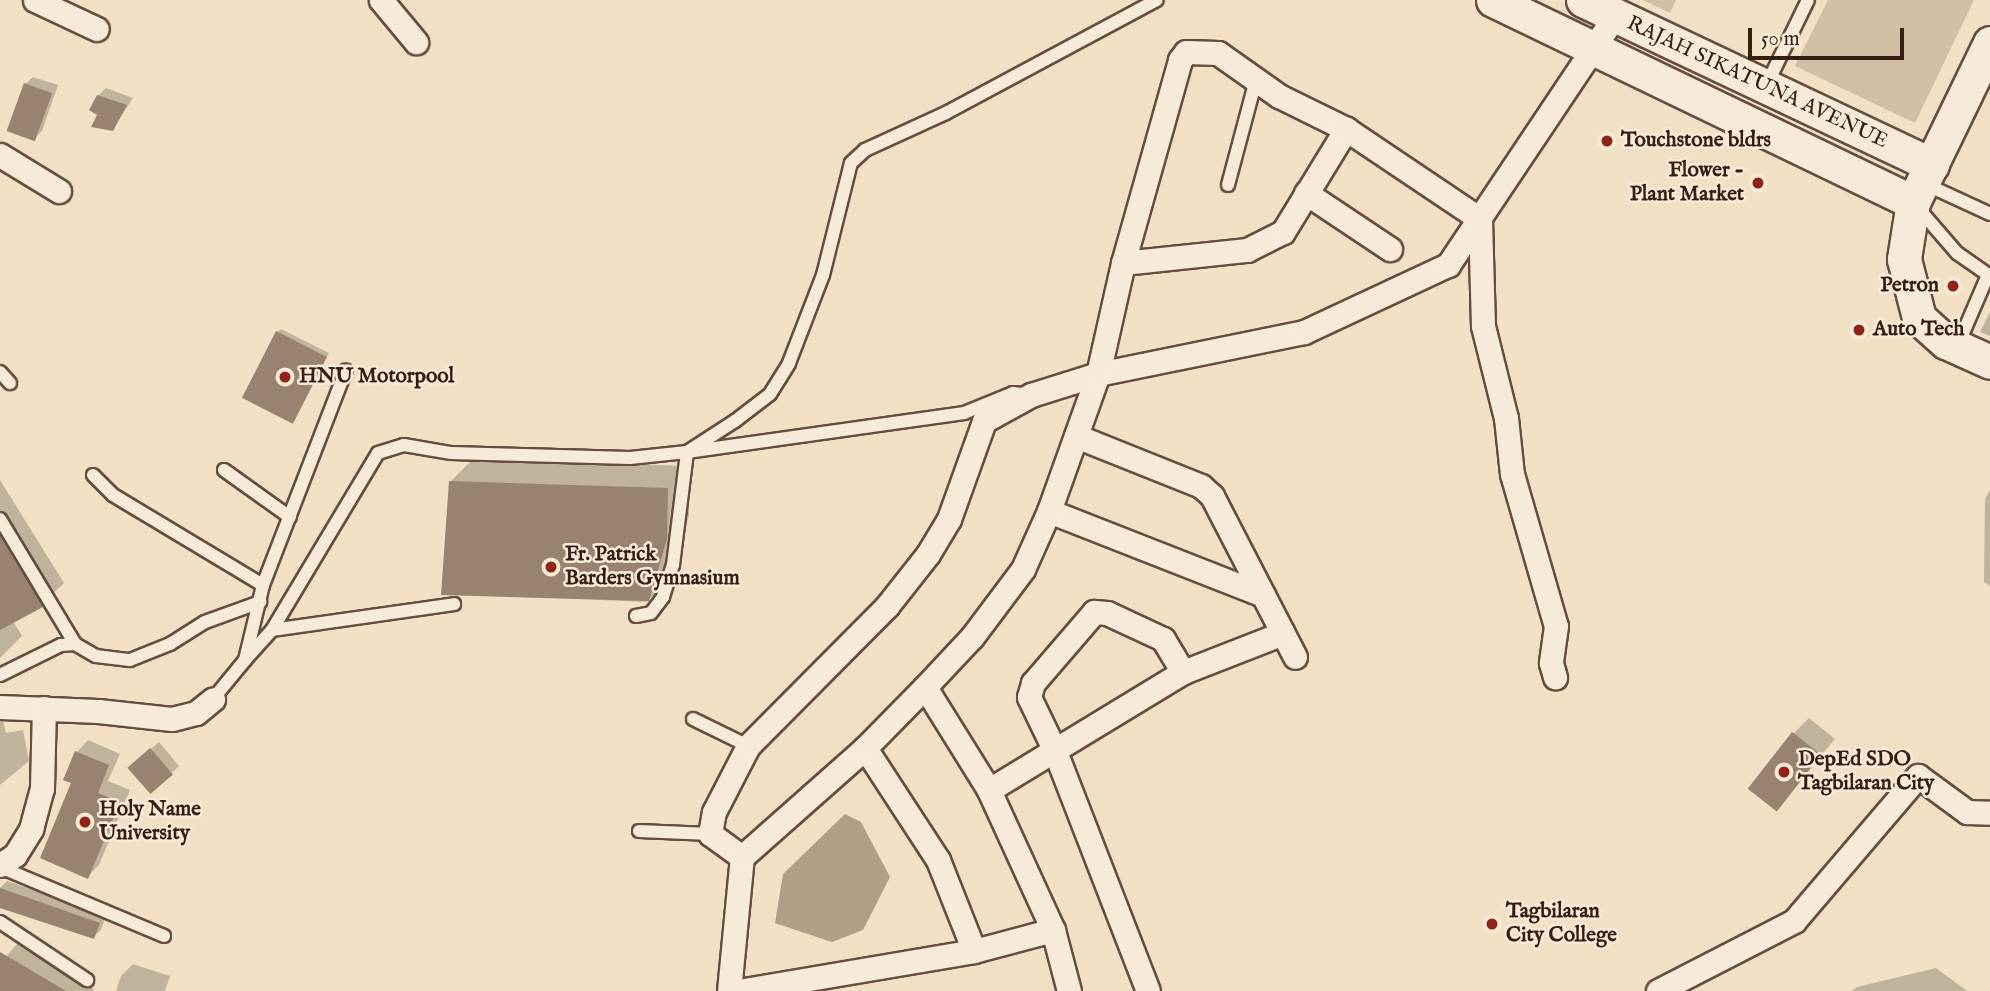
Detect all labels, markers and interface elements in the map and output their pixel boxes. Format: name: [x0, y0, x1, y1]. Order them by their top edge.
street label: RAJAH SIKATUNA AVENUE: [1623, 11, 1891, 155]
scale bar: [1752, 14, 1908, 58]
text: 50 m: [1761, 26, 1800, 53]
place label: Touchstone bldrs: [1621, 128, 1771, 154]
marker: Touchstone bldrs: [1599, 133, 1615, 149]
place label: Flower - Plant Market: [1630, 158, 1744, 208]
marker: Flower - Plant Market: [1750, 175, 1766, 191]
place label: Petron: [1880, 273, 1939, 299]
marker: Petron: [1945, 278, 1961, 294]
place label: Auto Tech: [1873, 317, 1964, 343]
marker: Auto Tech: [1851, 322, 1867, 338]
place label: HNU Motorpool: [299, 364, 454, 390]
marker: HNU Motorpool: [277, 369, 293, 385]
place label: Fr. Patrick Barders Gymnasium: [565, 542, 740, 592]
marker: Fr. Patrick Barders Gymnasium: [543, 559, 559, 575]
place label: DepEd SDO Tagbilaran City: [1798, 747, 1934, 797]
marker: DepEd SDO Tagbilaran City: [1776, 764, 1792, 780]
place label: Holy Name University: [99, 797, 201, 847]
marker: Holy Name University: [77, 814, 93, 830]
place label: Tagbilaran City College: [1506, 899, 1617, 949]
marker: Tagbilaran City College: [1484, 916, 1500, 932]

